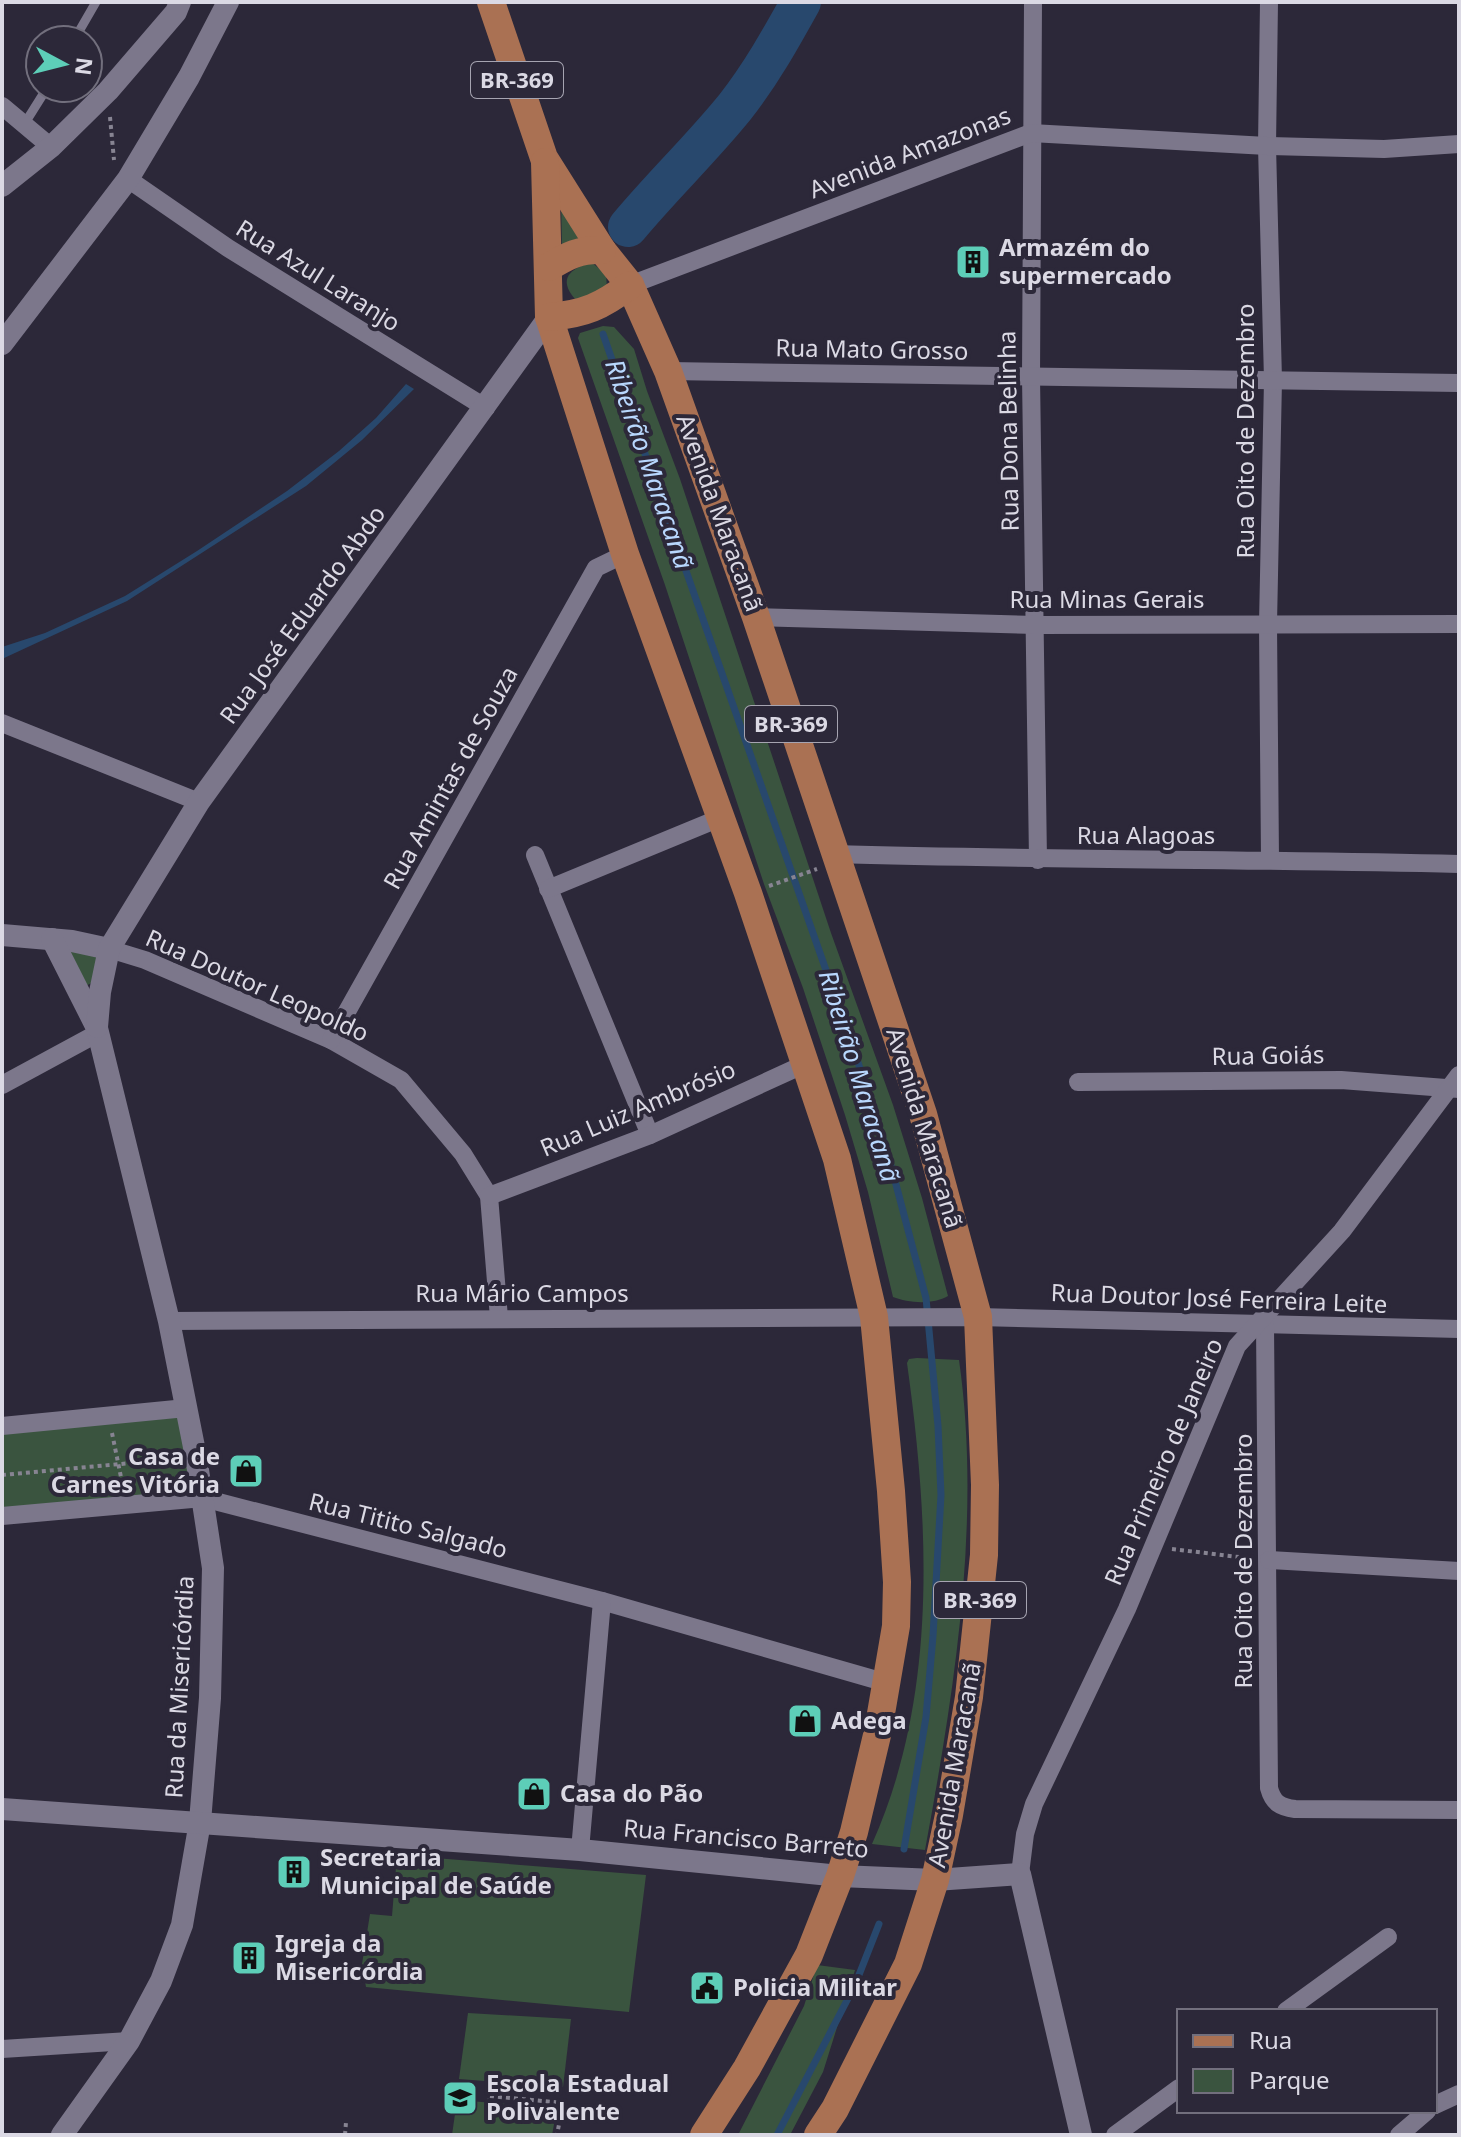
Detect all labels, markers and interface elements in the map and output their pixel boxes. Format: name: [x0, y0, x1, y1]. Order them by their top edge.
north arrow: [24, 24, 104, 104]
text: N: [69, 56, 101, 77]
road number: BR-369: [471, 62, 563, 98]
street label: Avenida Amazonas: [804, 98, 1015, 205]
street label: Rua Azul Laranjo: [230, 211, 407, 338]
place label: Armazém do supermercado: [999, 230, 1172, 291]
building icon: Armazém do supermercado: [954, 243, 992, 281]
street label: Rua Oito de Dezembro: [1228, 303, 1261, 559]
street label: Rua Mato Grosso: [775, 330, 969, 367]
street label: Rua Dona Belinha: [989, 330, 1026, 532]
water label: Ribeirão Maracanã: [597, 354, 703, 574]
street label: Avenida Maracanã: [669, 409, 771, 616]
street label: Rua José Eduardo Abdo: [211, 498, 392, 730]
street label: Rua Minas Gerais: [1009, 582, 1205, 615]
street label: Rua Amintas de Souza: [375, 660, 525, 895]
road number: BR-369: [745, 706, 837, 742]
street label: Rua Alagoas: [1077, 818, 1215, 851]
street label: Rua Doutor Leopoldo: [141, 921, 374, 1049]
water label: Ribeirão Maracanã: [811, 965, 909, 1186]
street label: Avenida Maracanã: [879, 1023, 972, 1232]
street label: Rua Goiás: [1211, 1037, 1325, 1072]
street label: Rua Luiz Ambrósio: [535, 1052, 740, 1164]
street label: Rua Doutor José Ferreira Leite: [1050, 1275, 1388, 1320]
street label: Rua Mário Campos: [415, 1276, 629, 1309]
street label: Rua Primeiro de Janeiro: [1096, 1333, 1230, 1590]
street label: Rua Oito de Dezembro: [1226, 1433, 1259, 1689]
place label: Casa de Carnes Vitória: [51, 1439, 220, 1500]
shop icon: Casa de Carnes Vitória: [227, 1452, 265, 1490]
street label: Rua Titito Salgado: [306, 1484, 511, 1565]
street label: Rua da Misericórdia: [156, 1575, 201, 1799]
road number: BR-369: [934, 1582, 1026, 1618]
street label: Avenida Maracanã: [919, 1659, 988, 1870]
shop icon: Adega: [786, 1702, 824, 1740]
place label: Adega: [831, 1703, 907, 1736]
shop icon: Casa do Pão: [515, 1775, 553, 1813]
place label: Casa do Pão: [560, 1776, 703, 1809]
street label: Rua Francisco Barreto: [622, 1810, 870, 1865]
place label: Secretaria Municipal de Saúde: [320, 1840, 552, 1901]
building icon: Secretaria Municipal de Saúde: [275, 1853, 313, 1891]
place label: Igreja da Misericórdia: [275, 1926, 423, 1987]
building icon: Igreja da Misericórdia: [230, 1939, 268, 1977]
public building icon: Policia Militar: [688, 1969, 726, 2007]
place label: Policia Militar: [733, 1970, 897, 2003]
legend: [1177, 2009, 1437, 2113]
text: Rua: [1249, 2023, 1292, 2056]
text: Parque: [1249, 2063, 1330, 2096]
place label: Escola Estadual Polivalente: [486, 2066, 669, 2127]
school or university icon: Escola Estadual Polivalente: [441, 2079, 479, 2117]

